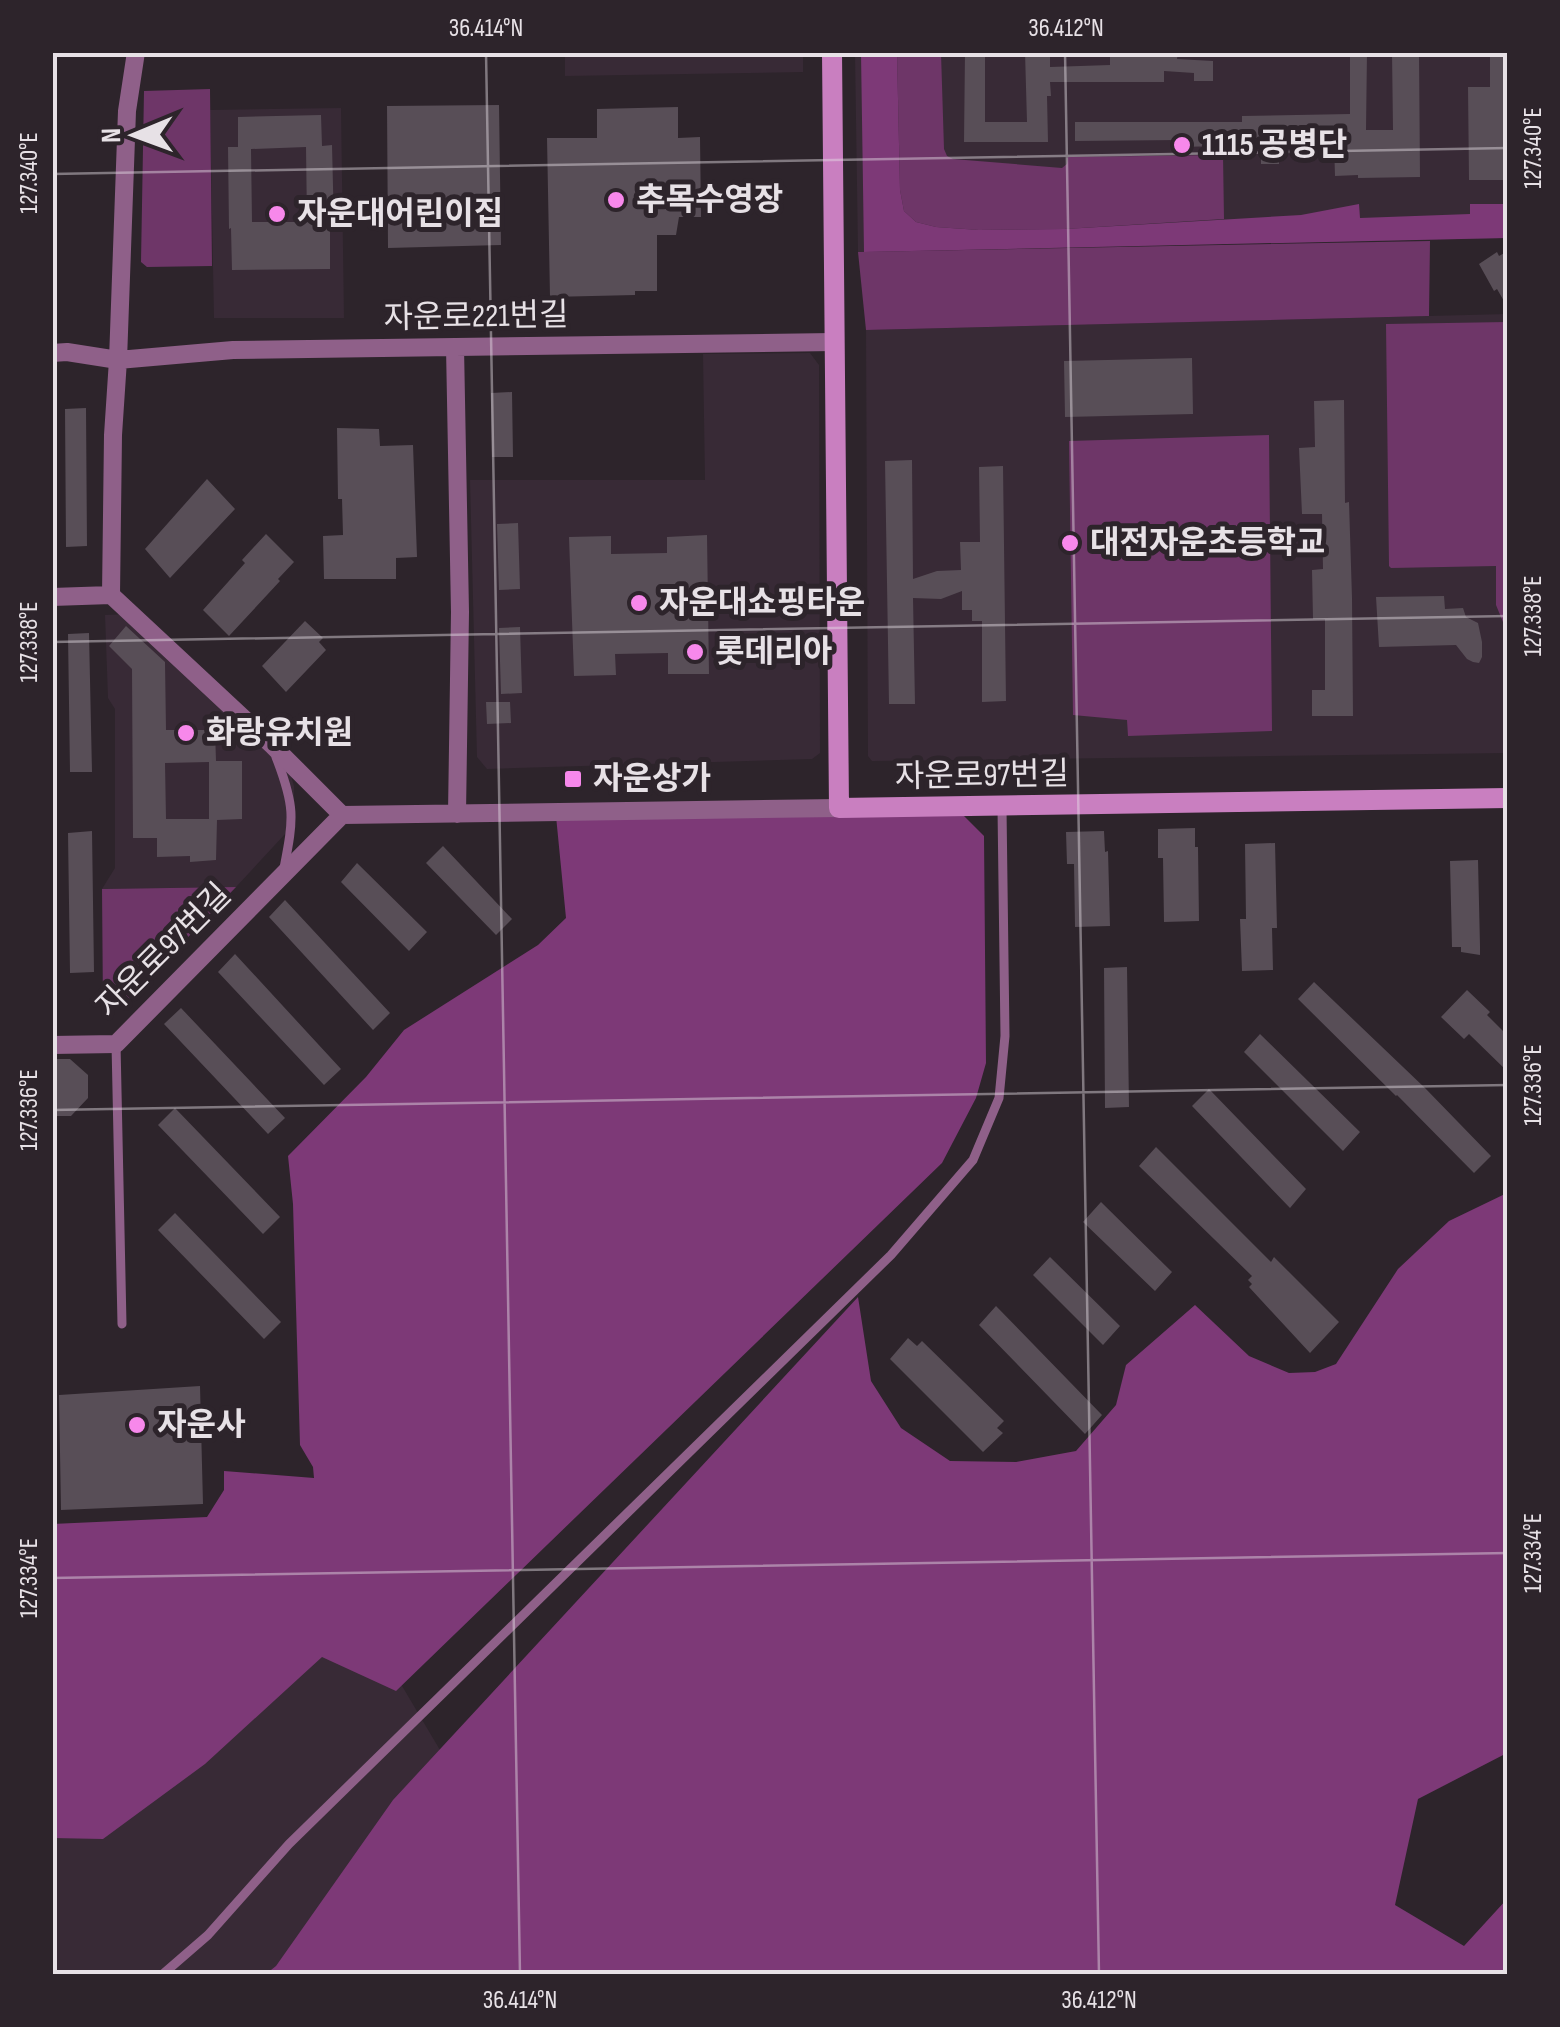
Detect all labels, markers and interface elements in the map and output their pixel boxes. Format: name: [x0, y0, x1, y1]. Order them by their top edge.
text: 36.414°N: [449, 13, 523, 44]
text: 36.412°N: [1028, 13, 1104, 44]
north arrow: [85, 85, 185, 185]
text: 127.340°E: [1518, 107, 1549, 189]
place label: 1115 공병단: [1202, 126, 1347, 165]
text: N: [95, 128, 128, 143]
text: 127.340°E: [14, 132, 45, 214]
marker: 1115 공병단: [1171, 134, 1193, 156]
place label: 추목수영장: [636, 181, 783, 220]
marker: 추목수영장: [605, 189, 627, 211]
place label: 자운대어린이집: [297, 195, 503, 234]
marker: 자운대어린이집: [266, 203, 288, 225]
street label: 자운로221번길: [383, 296, 569, 338]
place label: 대전자운초등학교: [1090, 524, 1326, 563]
marker: 대전자운초등학교: [1059, 532, 1081, 554]
text: 127.338°E: [1518, 575, 1549, 657]
place label: 자운대쇼핑타운: [659, 584, 865, 623]
marker: 자운대쇼핑타운: [628, 592, 650, 614]
text: 127.338°E: [14, 601, 45, 683]
place label: 롯데리아: [715, 633, 833, 672]
marker: 롯데리아: [684, 641, 706, 663]
place label: 화랑유치원: [206, 714, 353, 753]
marker: 화랑유치원: [175, 722, 197, 744]
street label: 자운로97번길: [895, 755, 1069, 797]
place label: 자운상가: [593, 760, 711, 799]
marker: 자운상가: [562, 768, 584, 790]
street label: 자운로97번길: [89, 876, 239, 1026]
text: 127.336°E: [1518, 1044, 1549, 1126]
text: 127.336°E: [14, 1069, 45, 1151]
place label: 자운사: [157, 1406, 246, 1445]
marker: 자운사: [126, 1414, 148, 1436]
text: 127.334°E: [1518, 1513, 1549, 1593]
text: 127.334°E: [14, 1538, 45, 1618]
text: 36.414°N: [483, 1985, 557, 2016]
text: 36.412°N: [1061, 1985, 1137, 2016]

